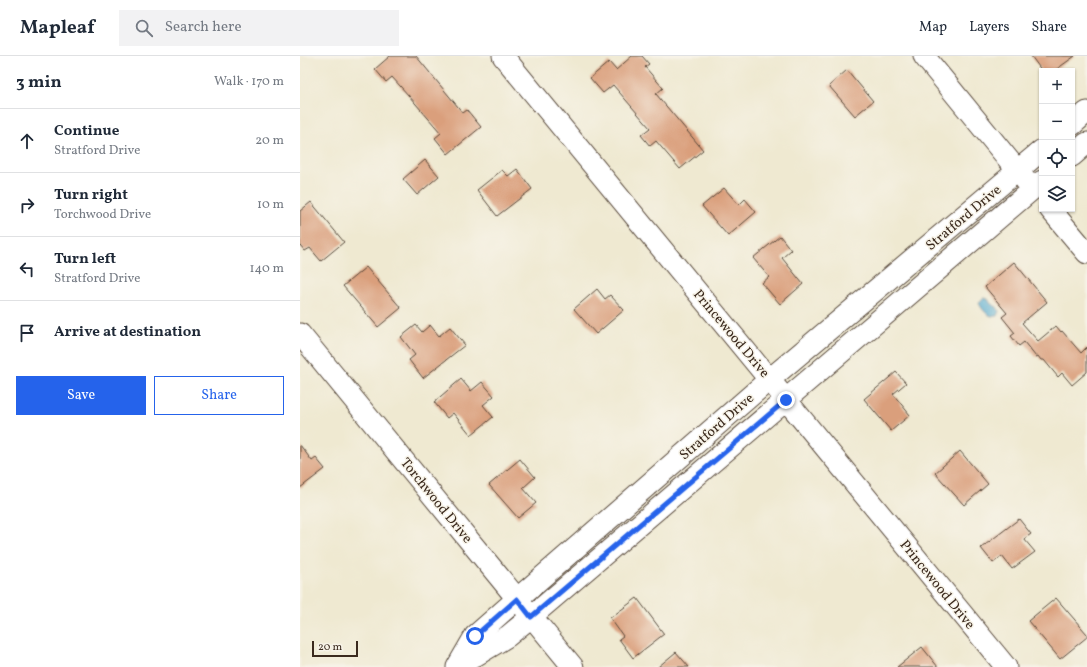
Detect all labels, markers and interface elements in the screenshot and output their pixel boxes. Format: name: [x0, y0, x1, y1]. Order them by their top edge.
search box: [119, 10, 399, 46]
text: Mapleaf: [20, 15, 95, 41]
icon: search: [133, 17, 155, 39]
text: Search here: [165, 17, 242, 38]
text: Map: [919, 18, 947, 37]
text: Layers: [969, 18, 1009, 37]
text: Share: [1031, 18, 1067, 37]
map controls: [1039, 68, 1075, 212]
button: +: [1039, 68, 1075, 104]
text: 3 min: [16, 71, 62, 94]
text: Walk · 170 m: [214, 73, 284, 91]
button: −: [1039, 104, 1075, 140]
text: Continue: [54, 121, 119, 142]
icon: ahead: [16, 130, 38, 152]
text: 20 m: [255, 132, 284, 150]
button: locate: [1039, 140, 1075, 176]
text: Stratford Drive: [54, 142, 141, 160]
button: layers: [1039, 176, 1075, 212]
street label: Stratford Drive: [922, 181, 1006, 255]
text: Turn right: [54, 185, 128, 206]
icon: right: [16, 194, 38, 216]
text: 10 m: [257, 196, 284, 214]
text: Torchwood Drive: [54, 206, 151, 224]
text: Turn left: [54, 249, 116, 270]
icon: left: [16, 258, 38, 280]
text: 140 m: [250, 260, 284, 278]
text: Stratford Drive: [54, 270, 141, 288]
street label: Princewood Drive: [688, 286, 774, 382]
icon: arrive: [16, 322, 38, 344]
text: Arrive at destination: [54, 322, 201, 343]
button: Save: [16, 376, 146, 415]
button: Share: [154, 376, 284, 415]
street label: Stratford Drive: [676, 389, 759, 465]
route end: [777, 391, 795, 409]
street label: Torchwood Drive: [396, 454, 476, 548]
street label: Princewood Drive: [895, 536, 979, 634]
route start: [466, 627, 484, 645]
scale bar: [312, 639, 358, 658]
text: 20 m: [318, 640, 342, 655]

